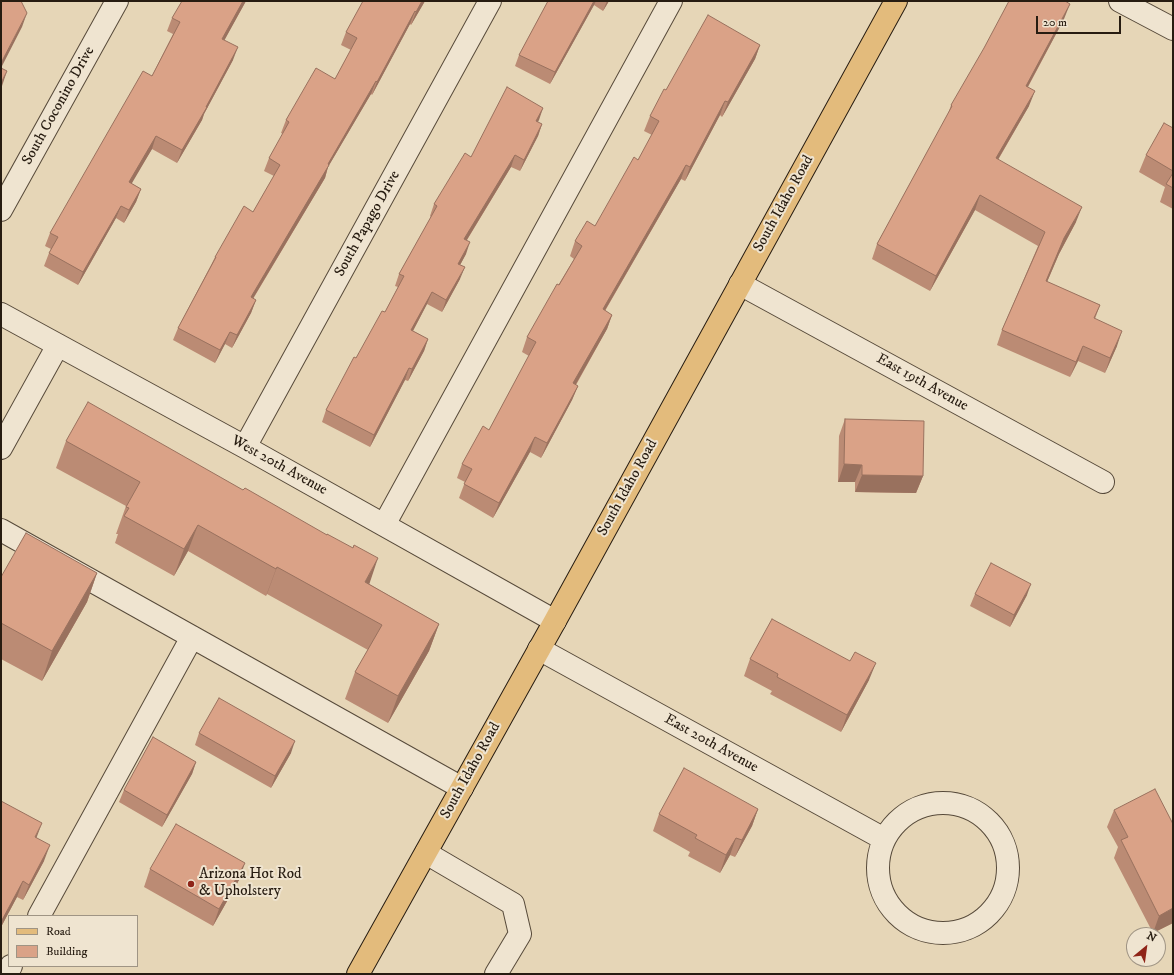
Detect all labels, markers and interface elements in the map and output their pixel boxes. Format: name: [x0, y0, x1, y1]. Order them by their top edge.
scale bar: [1038, 8, 1123, 34]
text: 20 m: [1043, 15, 1067, 30]
street label: South Coconino Drive: [19, 44, 99, 168]
street label: South Idaho Road: [750, 153, 818, 255]
street label: South Papago Drive: [331, 168, 405, 280]
street label: East 19th Avenue: [873, 350, 971, 416]
street label: West 20th Avenue: [228, 432, 330, 500]
street label: South Idaho Road: [594, 437, 662, 539]
street label: East 20th Avenue: [661, 711, 761, 777]
street label: South Idaho Road: [437, 720, 505, 822]
place label: Arizona Hot Rod & Upholstery: [199, 866, 302, 901]
marker: Arizona Hot Rod & Upholstery: [186, 879, 196, 889]
legend: [8, 915, 138, 967]
text: Road: [46, 924, 71, 939]
north arrow: [1126, 927, 1166, 967]
text: N: [1144, 929, 1159, 946]
text: Building: [46, 944, 87, 959]

